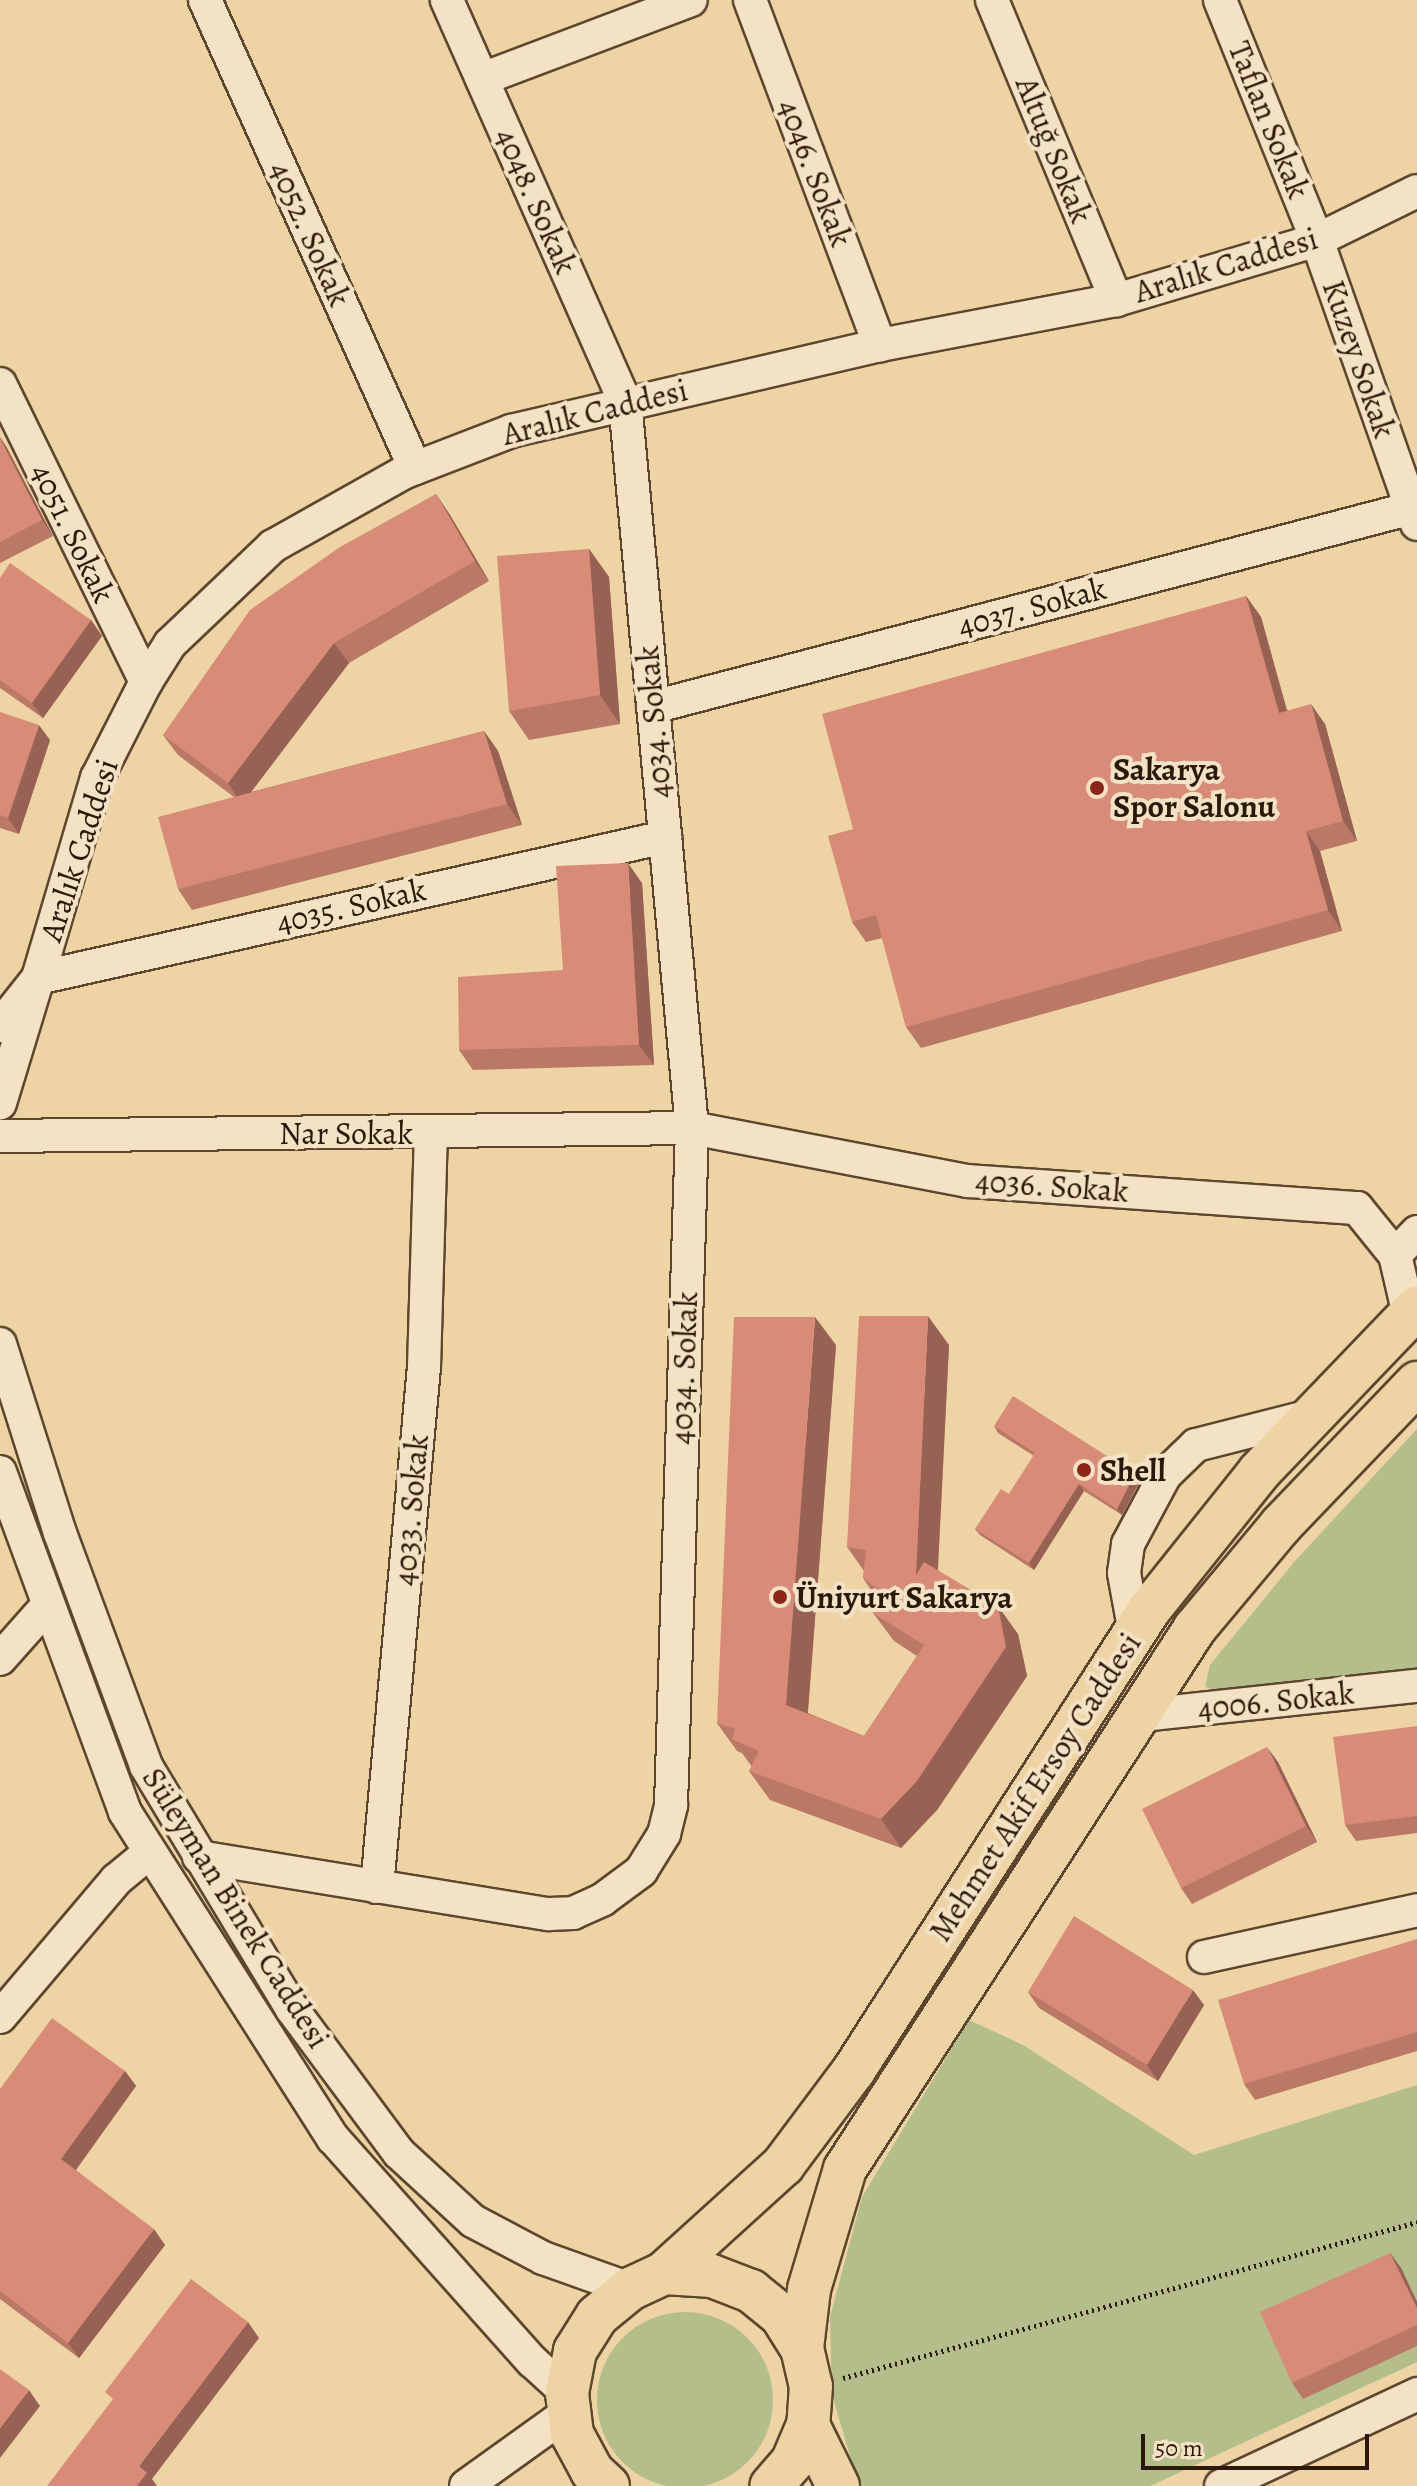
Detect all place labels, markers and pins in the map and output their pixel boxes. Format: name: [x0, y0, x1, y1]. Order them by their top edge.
place label: Sakarya Spor Salonu: [1113, 751, 1275, 826]
marker: Sakarya Spor Salonu: [1088, 779, 1106, 797]
place label: Shell: [1100, 1451, 1166, 1489]
marker: Shell: [1075, 1461, 1093, 1479]
place label: Üniyurt Sakarya: [796, 1578, 1013, 1616]
marker: Üniyurt Sakarya: [771, 1588, 789, 1606]

